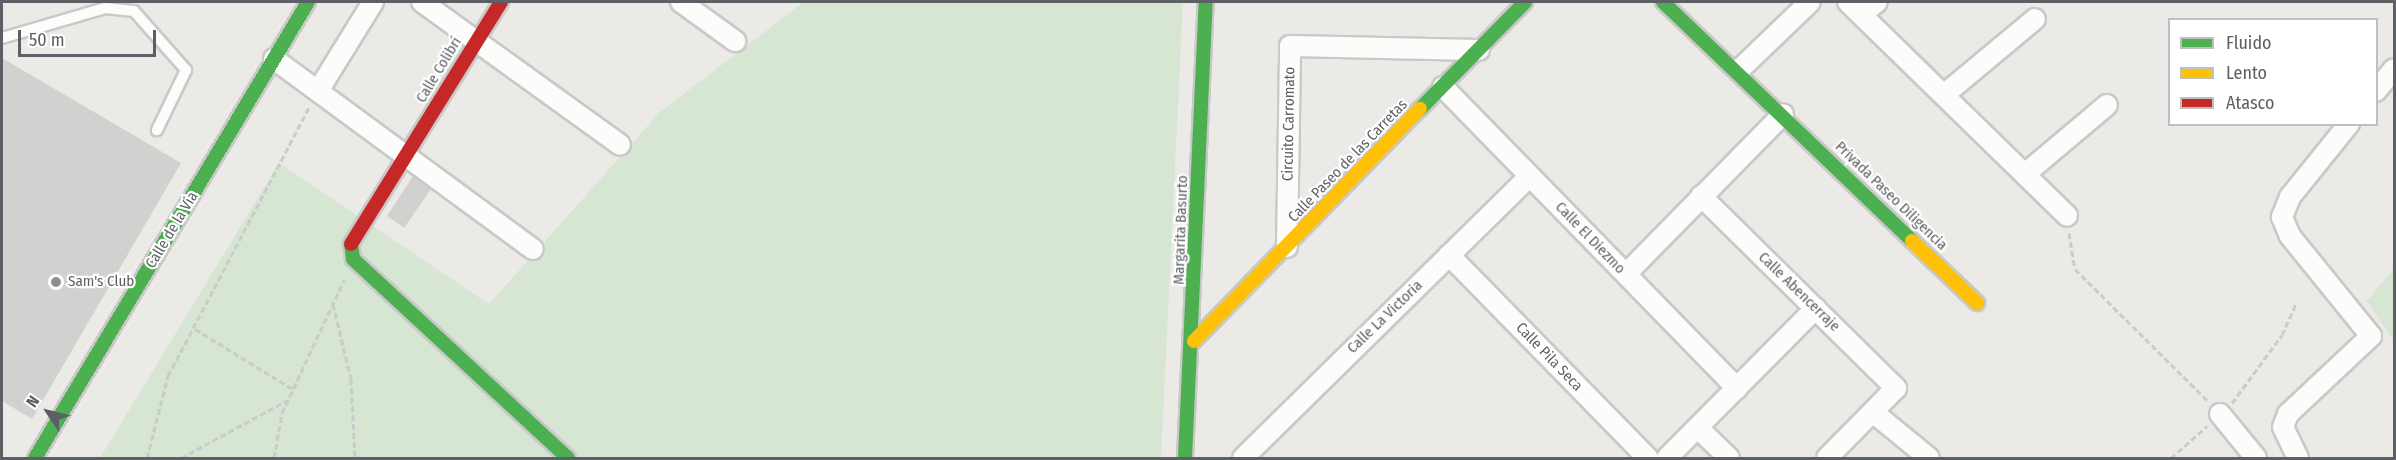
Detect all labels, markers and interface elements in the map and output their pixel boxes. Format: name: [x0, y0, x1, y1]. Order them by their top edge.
scale bar: [21, 18, 159, 56]
legend: [2168, 18, 2378, 126]
text: 50 m: [29, 29, 65, 51]
text: Fluido: [2226, 32, 2272, 54]
street label: Calle Colibrí: [412, 34, 466, 106]
text: Lento: [2226, 62, 2267, 84]
street label: Circuito Carromato: [1279, 67, 1299, 181]
text: Atasco: [2226, 92, 2274, 114]
street label: Calle Paseo de las Carretas: [1285, 96, 1411, 226]
street label: Privada Paseo Diligencia: [1831, 138, 1951, 254]
street label: Margarita Basurto: [1170, 175, 1192, 285]
street label: Calle de la Vía: [142, 188, 202, 272]
street label: Calle El Diezmo: [1551, 198, 1629, 278]
street label: Calle Abencerraje: [1754, 249, 1844, 335]
place label: Sam's Club: [68, 273, 134, 291]
marker: Sam's Club: [49, 275, 63, 289]
street label: Calle La Victoria: [1344, 277, 1426, 357]
street label: Calle Pila Seca: [1512, 319, 1586, 395]
north arrow: [18, 382, 78, 442]
text: N: [22, 392, 43, 411]

